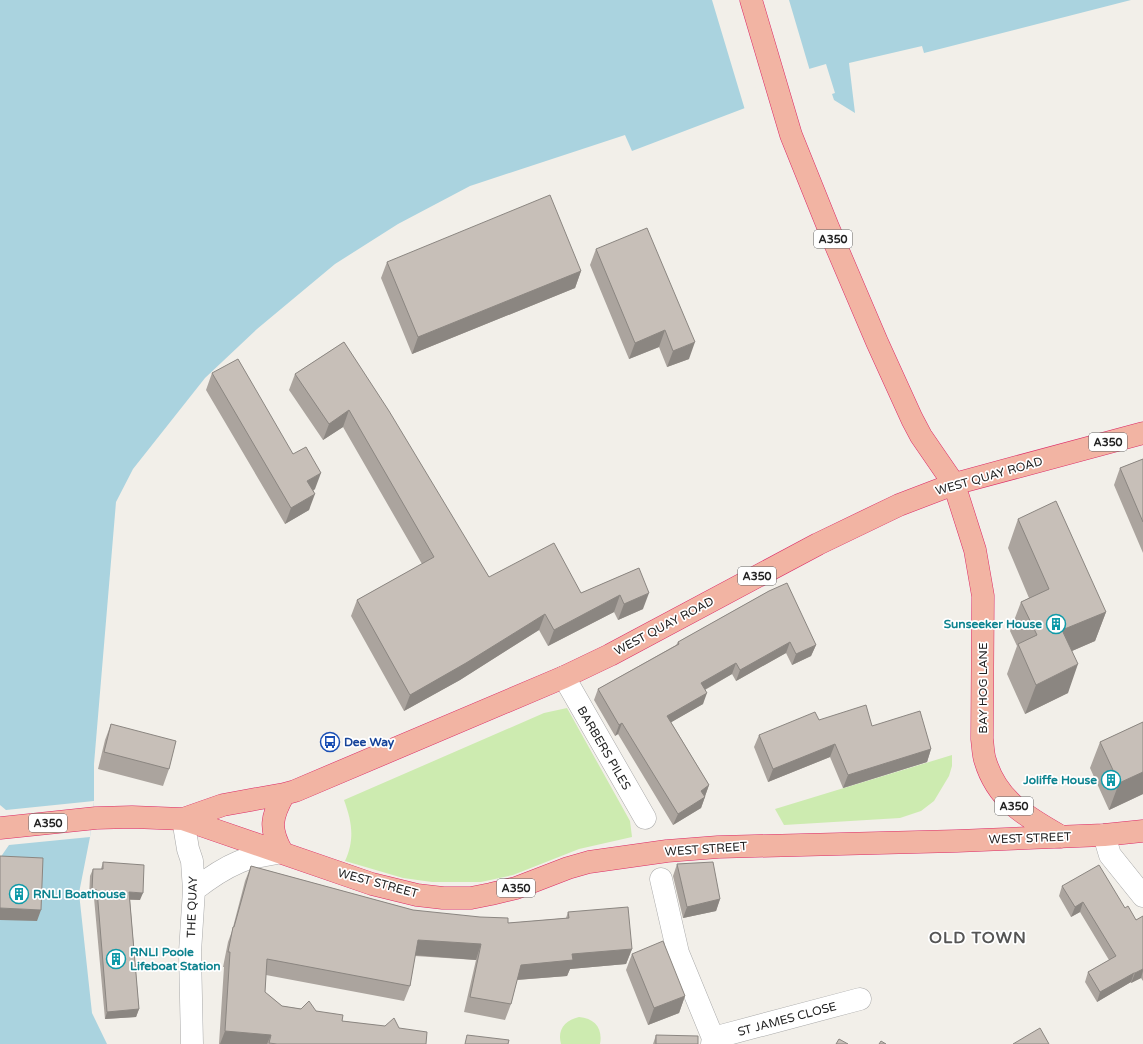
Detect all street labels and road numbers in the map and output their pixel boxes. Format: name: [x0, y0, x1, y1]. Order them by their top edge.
road number: A350: [814, 230, 852, 248]
road number: A350: [1089, 433, 1127, 451]
street label: WEST QUAY ROAD: [934, 454, 1044, 498]
road number: A350: [738, 567, 776, 585]
street label: WEST QUAY ROAD: [612, 594, 716, 658]
street label: BAY HOG LANE: [976, 642, 990, 734]
street label: BARBERS PILES: [574, 704, 634, 792]
road number: A350: [995, 797, 1033, 815]
road number: A350: [29, 814, 67, 832]
street label: WEST STREET: [988, 830, 1072, 846]
street label: WEST STREET: [664, 839, 748, 859]
street label: WEST STREET: [336, 866, 420, 901]
street label: THE QUAY: [184, 876, 200, 938]
road number: A350: [497, 879, 535, 897]
street label: ST JAMES CLOSE: [736, 999, 838, 1039]

